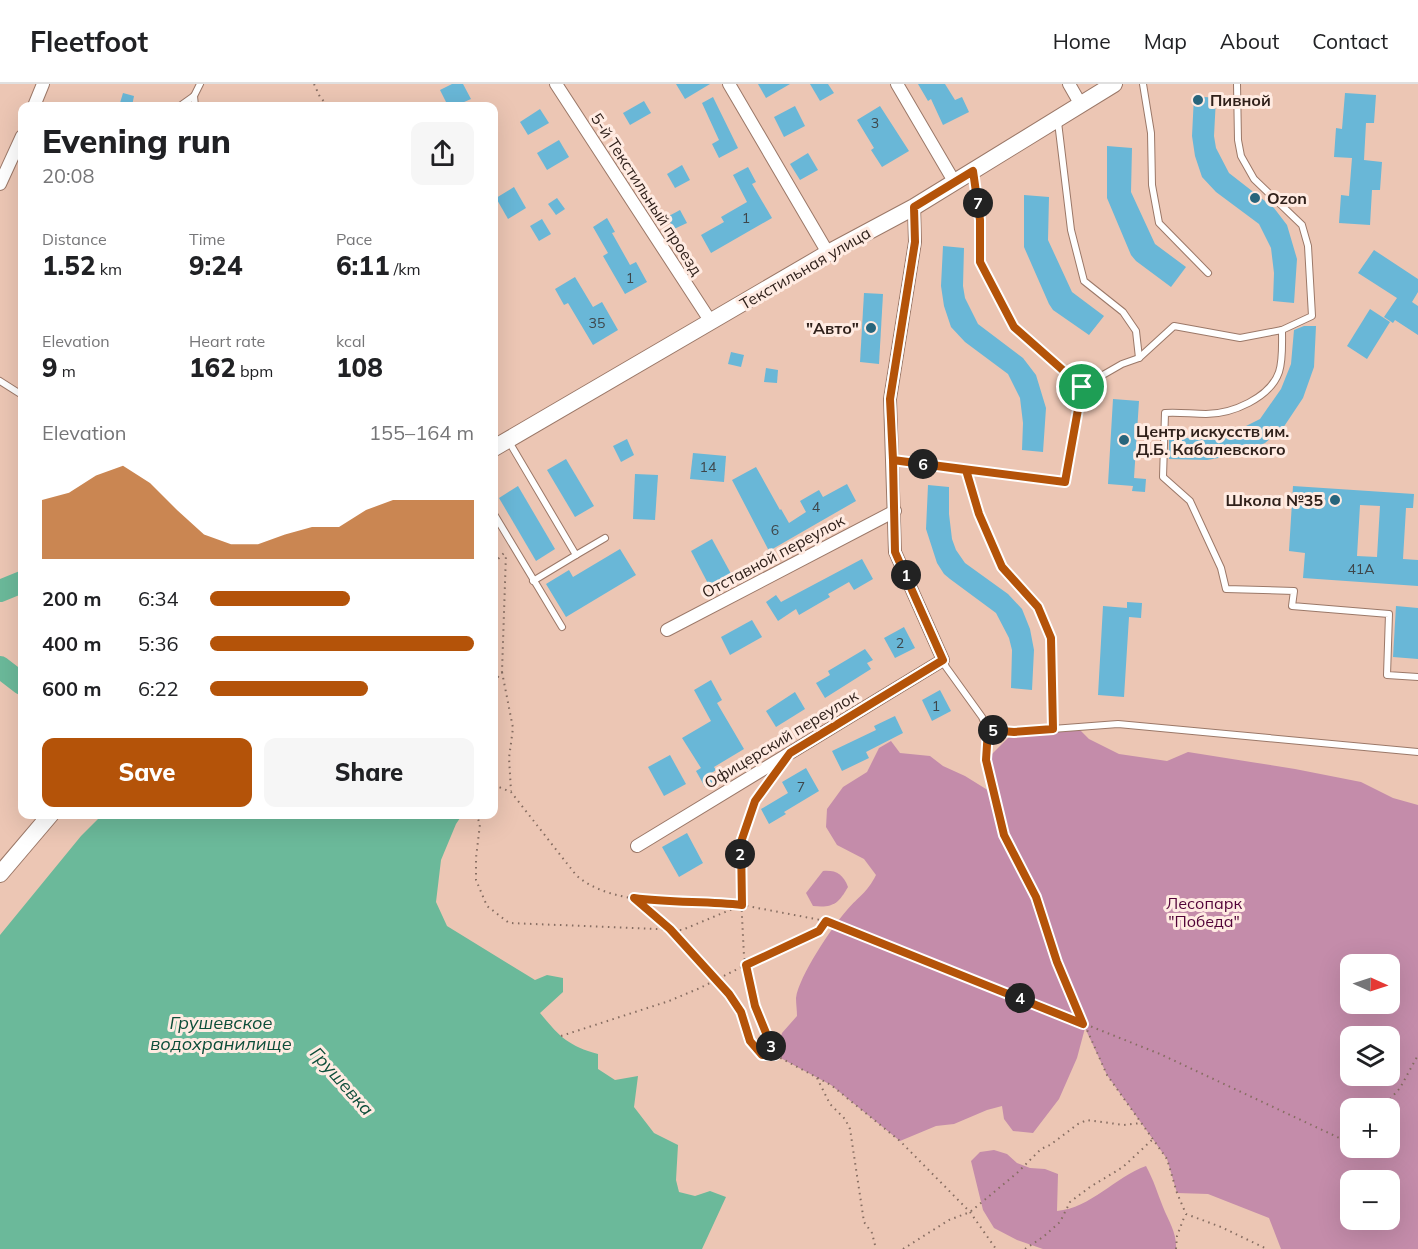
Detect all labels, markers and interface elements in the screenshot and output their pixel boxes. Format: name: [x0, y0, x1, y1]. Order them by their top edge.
text: Fleetfoot: [30, 24, 148, 59]
text: Home: [1053, 28, 1111, 54]
text: Map: [1144, 28, 1187, 54]
text: About: [1220, 28, 1279, 54]
text: Contact: [1312, 28, 1388, 54]
place label: Пивной: [1210, 90, 1271, 110]
marker: Пивной: [1191, 93, 1205, 107]
street label: 5-й Текстильный проезд: [587, 109, 707, 279]
house number: 3: [871, 114, 879, 132]
text: Evening run: [42, 120, 231, 161]
button: share: [411, 122, 474, 185]
text: 20:08: [42, 163, 95, 188]
pin: 7: [963, 188, 993, 218]
place label: Ozon: [1267, 188, 1307, 208]
marker: Ozon: [1248, 191, 1262, 205]
text: 7: [973, 193, 983, 213]
house number: 1: [742, 209, 750, 227]
street label: Текстильная улица: [736, 222, 874, 314]
text: Distance: [42, 229, 107, 249]
text: Time: [189, 229, 225, 249]
text: Pace: [336, 229, 372, 249]
text: 1.52: [42, 249, 96, 282]
text: 9:24: [189, 249, 243, 282]
text: 6:11: [336, 249, 390, 282]
text: km: [96, 259, 122, 279]
text: /km: [390, 259, 421, 279]
house number: 1: [626, 269, 634, 287]
house number: 35: [589, 314, 605, 332]
place label: "Авто": [806, 318, 859, 338]
marker: "Авто": [864, 321, 878, 335]
text: Elevation: [42, 331, 110, 351]
text: Heart rate: [189, 331, 265, 351]
text: kcal: [336, 331, 365, 351]
text: 9: [42, 351, 58, 384]
text: 162: [189, 351, 236, 384]
text: 108: [336, 351, 383, 384]
text: m: [58, 361, 76, 381]
text: bpm: [236, 361, 273, 381]
pin: [1056, 361, 1107, 412]
icon: arrive: [1065, 370, 1098, 403]
text: Elevation: [42, 420, 127, 445]
text: 155–164 m: [369, 420, 474, 445]
place label: Центр искусств им. Д.Б. Кабалевского: [1136, 421, 1289, 459]
marker: Центр искусств им. Д.Б. Кабалевского: [1117, 433, 1131, 447]
pin: 6: [908, 449, 938, 479]
text: 6: [918, 454, 928, 474]
house number: 14: [700, 458, 717, 476]
place label: Школа №35: [1225, 490, 1323, 510]
marker: Школа №35: [1328, 493, 1342, 507]
house number: 4: [812, 498, 821, 516]
street label: Отставной переулок: [698, 510, 848, 602]
house number: 6: [771, 521, 779, 539]
pin: 1: [891, 560, 921, 590]
house number: 41А: [1347, 560, 1375, 578]
text: 1: [901, 565, 911, 585]
text: 200 m: [42, 586, 101, 611]
text: 6:34: [138, 586, 179, 611]
text: 400 m: [42, 631, 101, 656]
text: 5:36: [138, 631, 179, 656]
house number: 2: [896, 634, 904, 652]
text: 600 m: [42, 676, 101, 701]
text: 6:22: [138, 676, 179, 701]
street label: Офицерский переулок: [701, 685, 862, 793]
house number: 1: [932, 697, 940, 715]
pin: 5: [978, 715, 1008, 745]
text: 5: [988, 720, 998, 740]
button: Save: [42, 738, 252, 807]
button: Share: [264, 738, 474, 807]
house number: 7: [797, 778, 805, 796]
pin: 2: [725, 839, 755, 869]
text: 2: [735, 844, 745, 864]
park label: Лесопарк "Победа": [1166, 893, 1242, 931]
north arrow: [1340, 954, 1400, 1014]
map controls: [1340, 954, 1400, 1230]
pin: 4: [1005, 983, 1035, 1013]
text: 4: [1015, 988, 1025, 1008]
water label: Грушевское водохранилище: [150, 1011, 292, 1055]
button: layers: [1340, 1026, 1400, 1086]
pin: 3: [756, 1031, 786, 1061]
text: 3: [766, 1036, 776, 1056]
water label: Грушевка: [305, 1042, 379, 1120]
button: +: [1340, 1098, 1400, 1158]
button: −: [1340, 1170, 1400, 1230]

